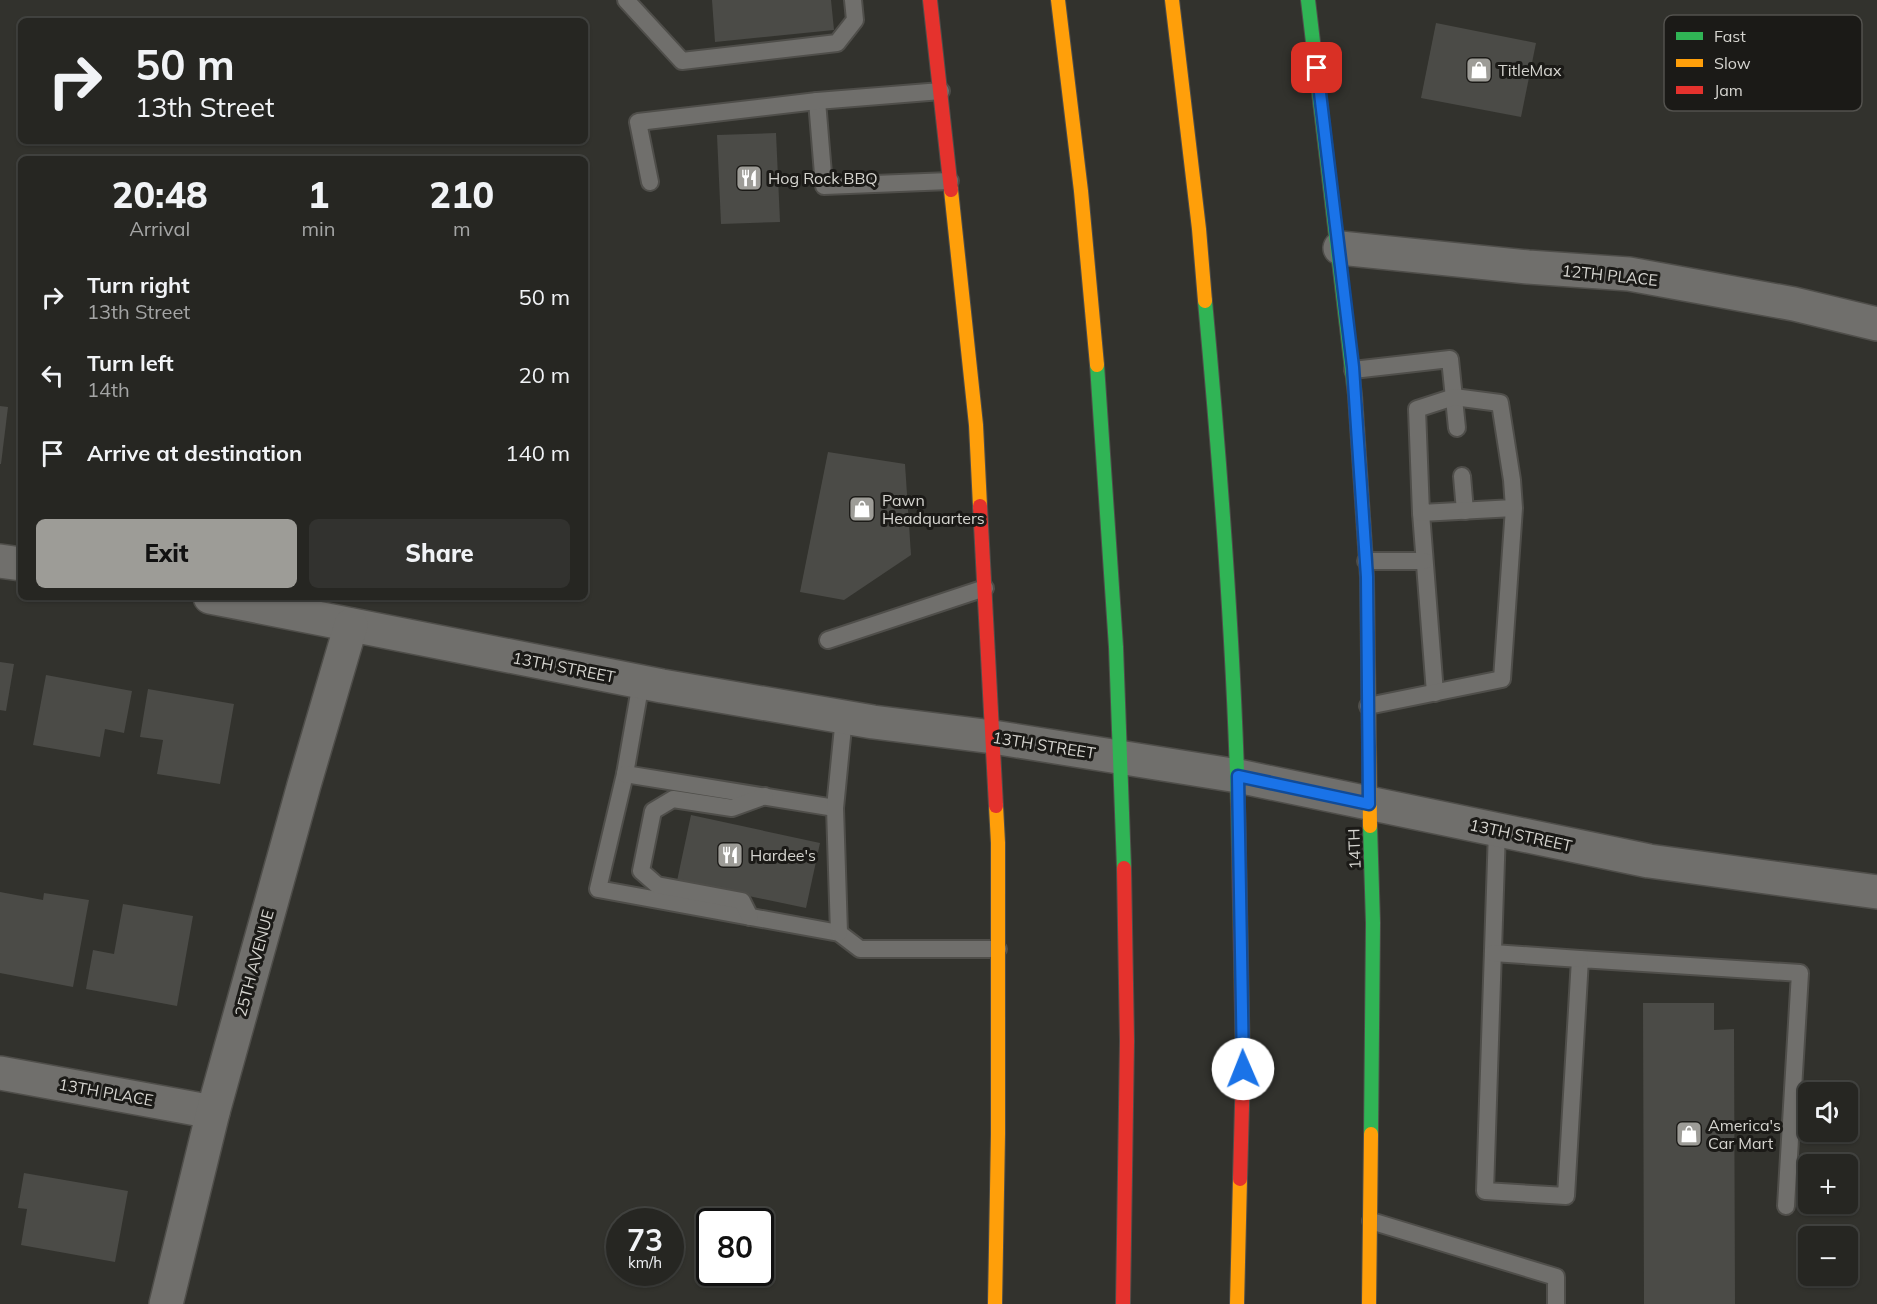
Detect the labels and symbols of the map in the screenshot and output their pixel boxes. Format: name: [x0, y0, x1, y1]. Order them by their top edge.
legend: [1664, 15, 1862, 111]
text: Fast: [1714, 26, 1746, 46]
pin: [1291, 42, 1342, 93]
text: Slow: [1714, 53, 1751, 73]
shop icon: TitleMax: [1464, 55, 1494, 85]
place label: TitleMax: [1498, 60, 1562, 80]
text: Jam: [1714, 80, 1743, 100]
restaurant icon: Hog Rock BBQ: [734, 163, 764, 193]
place label: Hog Rock BBQ: [768, 168, 878, 188]
street label: 12TH PLACE: [1561, 260, 1659, 290]
place label: Pawn Headquarters: [882, 490, 985, 528]
shop icon: Pawn Headquarters: [847, 494, 877, 524]
street label: 13TH STREET: [511, 647, 617, 687]
street label: 13TH STREET: [991, 727, 1097, 763]
street label: 13TH STREET: [1468, 814, 1574, 856]
street label: 14TH: [1343, 828, 1365, 870]
restaurant icon: Hardee's: [715, 840, 745, 870]
place label: Hardee's: [750, 845, 816, 865]
street label: 25TH AVENUE: [230, 907, 278, 1019]
position arrow: [1211, 1037, 1275, 1101]
street label: 13TH PLACE: [57, 1074, 155, 1110]
place label: America's Car Mart: [1708, 1115, 1781, 1153]
shop icon: America's Car Mart: [1674, 1119, 1704, 1149]
speed limit sign: 80: [696, 1208, 774, 1286]

